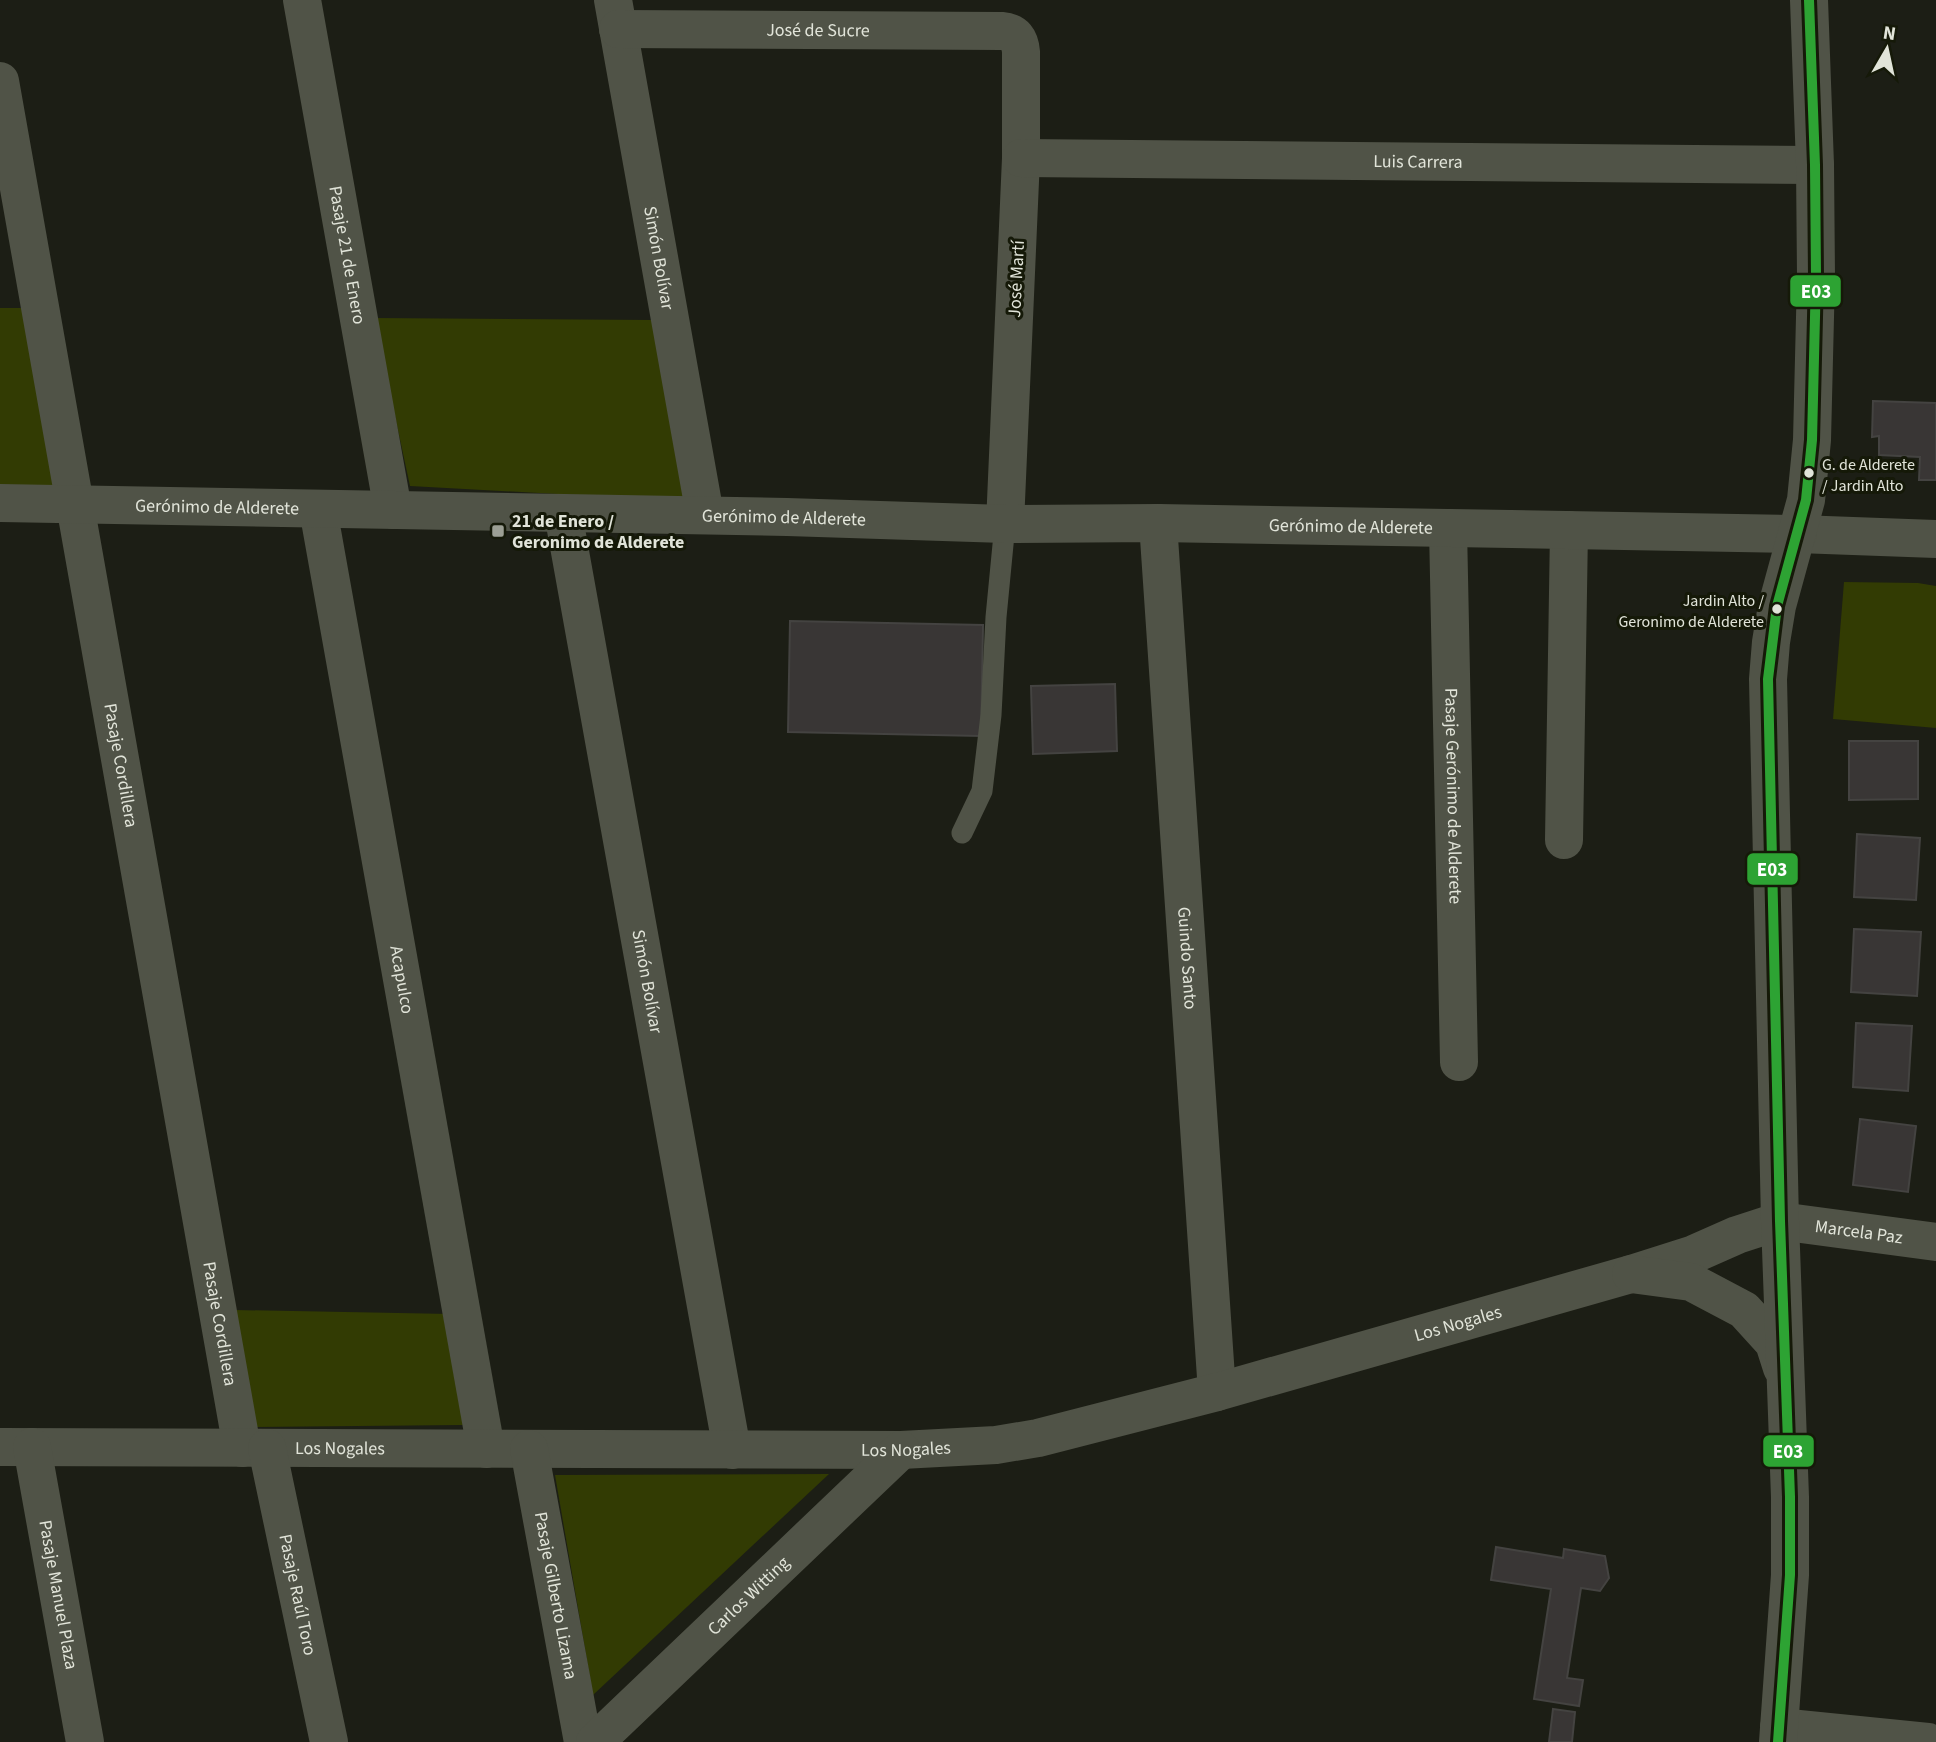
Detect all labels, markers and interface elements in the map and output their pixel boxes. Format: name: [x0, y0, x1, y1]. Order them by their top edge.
north arrow: [1852, 14, 1922, 84]
street label: José de Sucre: [766, 18, 870, 43]
text: N: [1881, 19, 1898, 48]
street label: Luis Carrera: [1373, 149, 1463, 175]
street label: Pasaje 21 de Enero: [322, 184, 372, 326]
street label: Simón Bolívar: [637, 204, 680, 313]
street label: José Martí: [1002, 239, 1031, 318]
line badge: E03: [1789, 274, 1842, 308]
text: E03: [1801, 279, 1831, 306]
place label: G. de Alderete / Jardin Alto: [1822, 454, 1915, 497]
marker: G. de Alderete / Jardin Alto: [1802, 466, 1816, 480]
street label: Gerónimo de Alderete: [135, 493, 299, 521]
street label: Gerónimo de Alderete: [702, 503, 866, 533]
place label: 21 de Enero / Geronimo de Alderete: [512, 509, 684, 555]
street label: Gerónimo de Alderete: [1269, 513, 1433, 541]
marker: 21 de Enero / Geronimo de Alderete: [490, 523, 506, 539]
place label: Jardin Alto / Geronimo de Alderete: [1618, 590, 1764, 633]
marker: Jardin Alto / Geronimo de Alderete: [1770, 602, 1784, 616]
street label: Pasaje Gerónimo de Alderete: [1438, 688, 1468, 904]
street label: Pasaje Cordillera: [97, 701, 144, 830]
line badge: E03: [1746, 852, 1799, 886]
text: E03: [1757, 857, 1787, 884]
street label: Guindo Santo: [1171, 906, 1203, 1010]
street label: Simón Bolívar: [625, 928, 669, 1036]
street label: Acapulco: [383, 944, 420, 1016]
street label: Marcela Paz: [1813, 1214, 1905, 1250]
street label: Pasaje Cordillera: [196, 1260, 243, 1388]
street label: Los Nogales: [1411, 1299, 1505, 1348]
line badge: E03: [1762, 1434, 1815, 1468]
street label: Los Nogales: [861, 1435, 951, 1463]
street label: Los Nogales: [295, 1436, 385, 1461]
text: E03: [1773, 1439, 1803, 1466]
street label: Pasaje Gilberto Lizama: [528, 1510, 583, 1682]
street label: Pasaje Manuel Plaza: [32, 1518, 84, 1671]
street label: Pasaje Raúl Toro: [272, 1532, 322, 1658]
street label: Carlos Witting: [702, 1551, 795, 1641]

